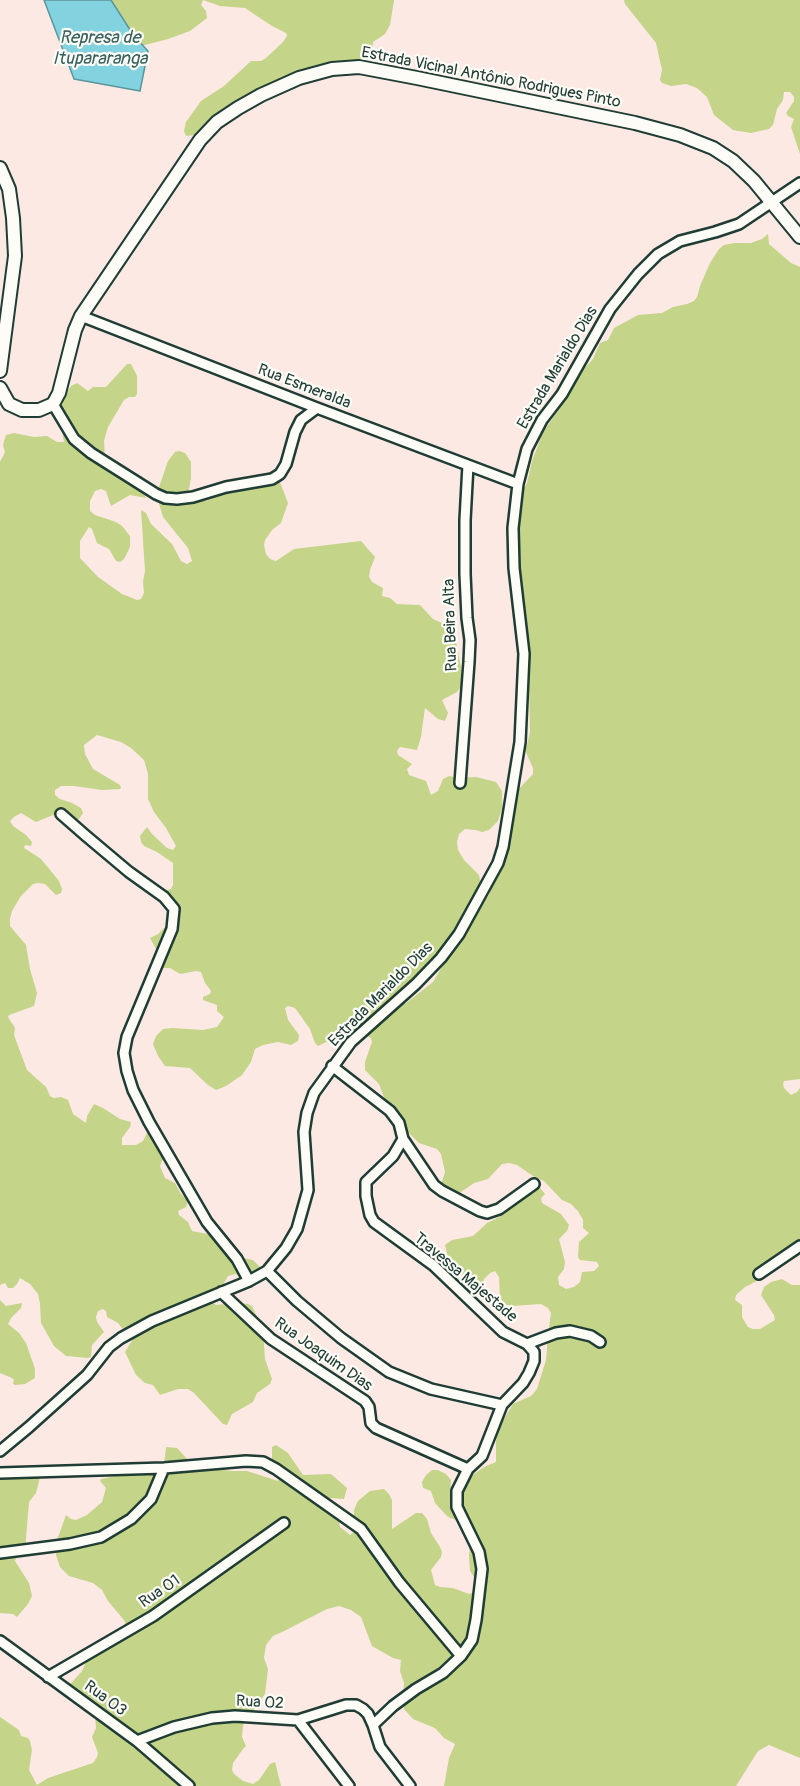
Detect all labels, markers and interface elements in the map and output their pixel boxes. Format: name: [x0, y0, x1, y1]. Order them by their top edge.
water label: Represa de Itupararanga: [53, 27, 147, 70]
street label: Estrada Vicinal Antônio Rodrigues Pinto: [360, 43, 622, 113]
street label: Estrada Marialdo Dias: [514, 303, 602, 433]
street label: Rua Esmeralda: [255, 360, 353, 414]
street label: Rua Beira Alta: [440, 578, 462, 672]
street label: Estrada Marialdo Dias: [325, 939, 437, 1051]
street label: Travessa Majestade: [409, 1229, 521, 1327]
street label: Rua Joaquim Dias: [270, 1314, 376, 1396]
street label: Rua 01: [136, 1571, 184, 1613]
street label: Rua 03: [80, 1677, 130, 1721]
street label: Rua 02: [235, 1692, 285, 1714]

